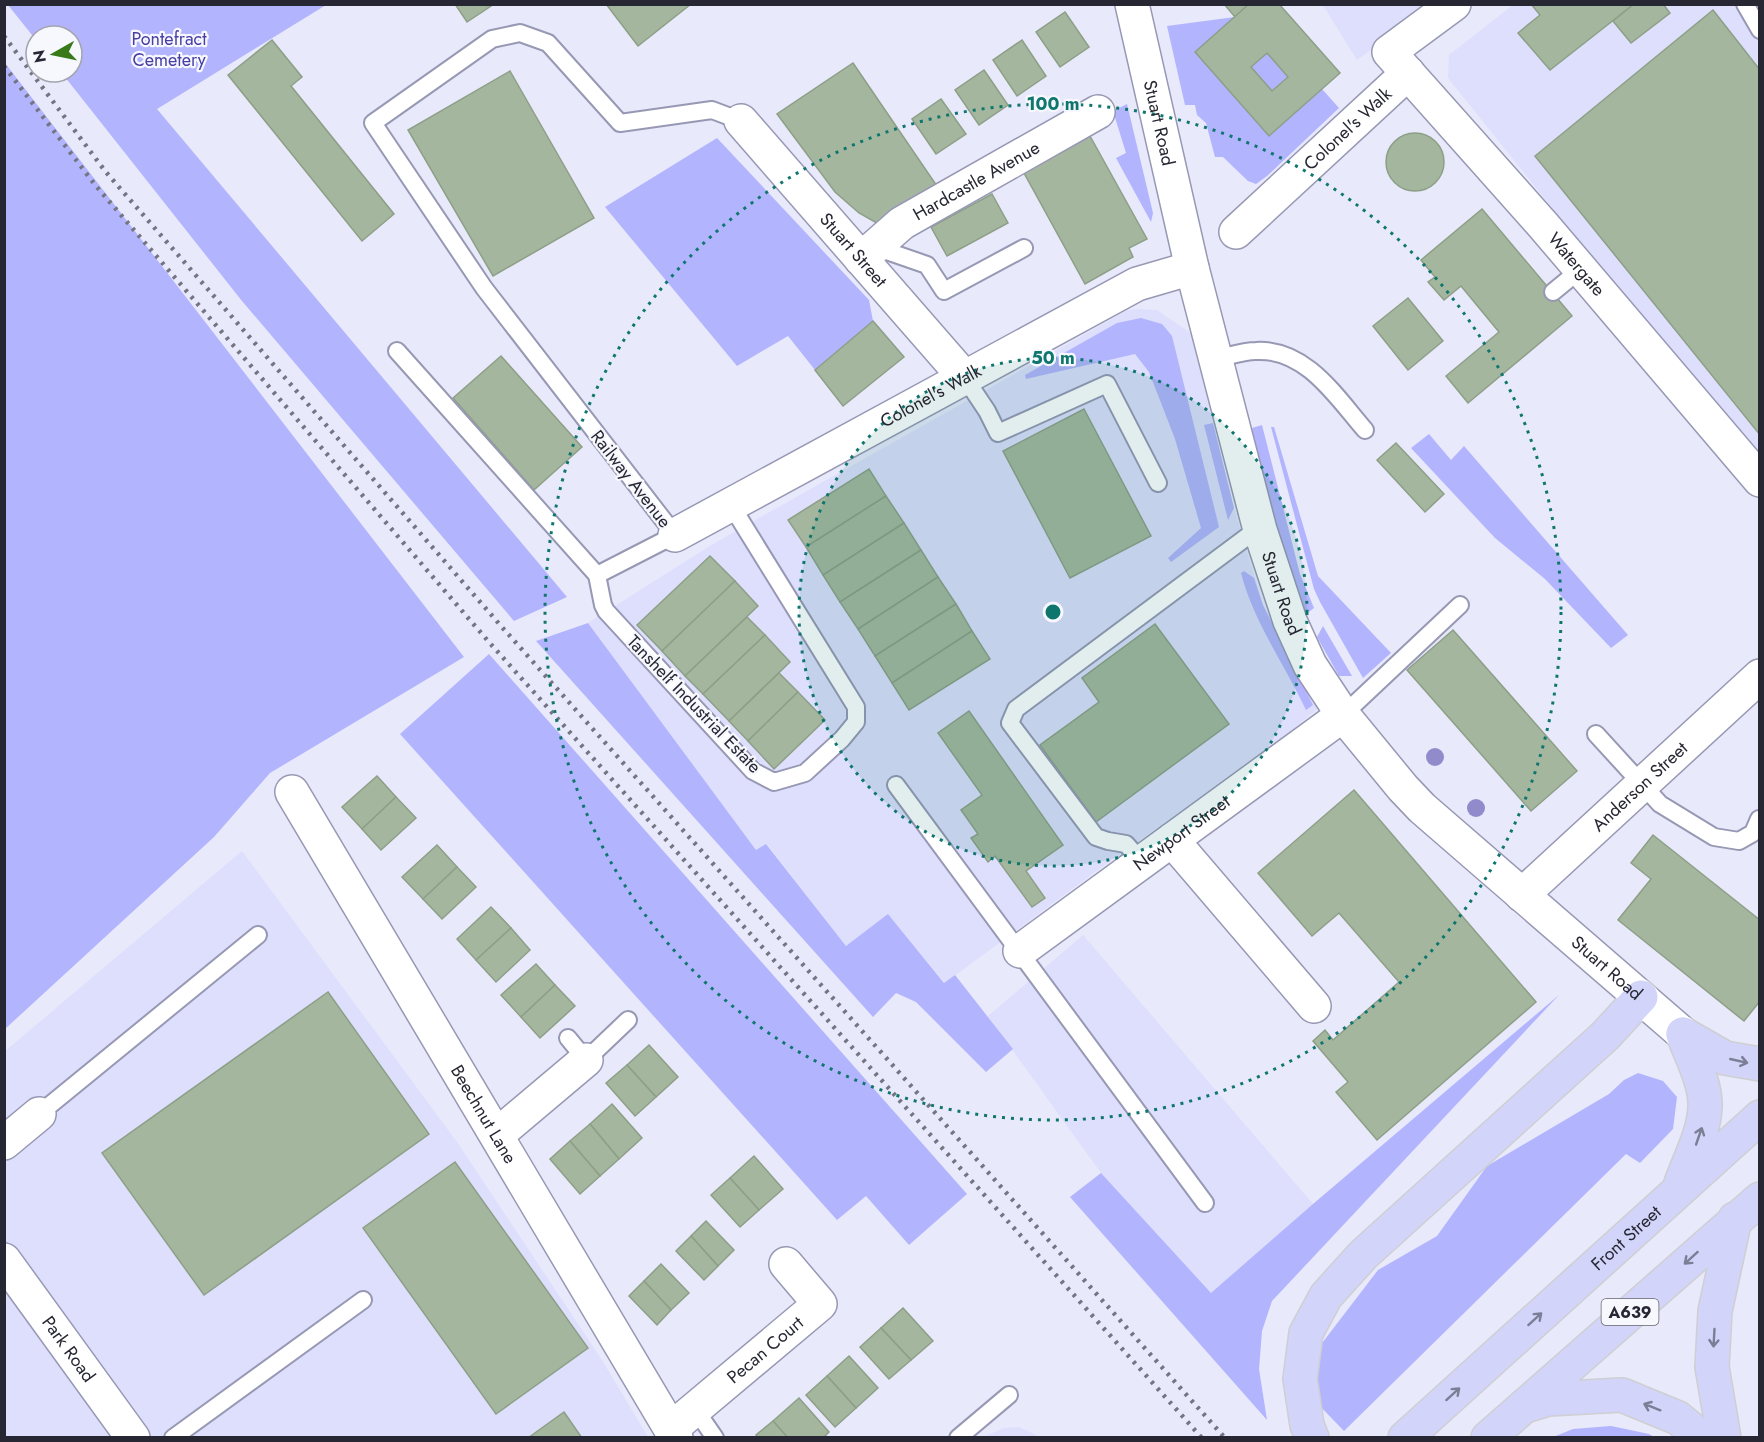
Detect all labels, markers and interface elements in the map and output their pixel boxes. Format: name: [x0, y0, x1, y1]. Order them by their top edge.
north arrow: [24, 24, 84, 84]
park label: Pontefract Cemetery: [131, 26, 207, 73]
text: N: [27, 48, 52, 64]
street label: Stuart Road: [1137, 78, 1181, 168]
street label: Colonel's Walk: [1298, 81, 1398, 176]
text: 100 m: [1026, 91, 1080, 117]
street label: Hardcastle Avenue: [908, 135, 1044, 227]
street label: Stuart Street: [814, 207, 894, 293]
street label: Watergate: [1542, 227, 1611, 302]
text: 50 m: [1031, 345, 1075, 371]
street label: Colonel's Walk: [875, 358, 986, 434]
street label: Railway Avenue: [585, 425, 677, 533]
street label: Stuart Road: [1255, 548, 1308, 639]
centre of rings: [1043, 602, 1063, 622]
street label: Tanshelf Industrial Estate: [621, 629, 767, 779]
street label: Anderson Street: [1586, 735, 1694, 838]
street label: Newport Street: [1128, 788, 1236, 877]
street label: Stuart Road: [1565, 930, 1648, 1006]
one-way arrow: [1729, 1056, 1749, 1067]
street label: Beechnut Lane: [444, 1060, 523, 1169]
one-way arrow: [1694, 1127, 1705, 1146]
street label: Front Street: [1585, 1199, 1667, 1277]
one-way arrow: [1684, 1251, 1699, 1265]
road number: A639: [1602, 1299, 1658, 1325]
street label: Pecan Court: [721, 1310, 810, 1390]
street label: Park Road: [36, 1311, 101, 1388]
one-way arrow: [1528, 1312, 1543, 1326]
one-way arrow: [1708, 1328, 1719, 1348]
one-way arrow: [1445, 1387, 1460, 1401]
one-way arrow: [1644, 1401, 1662, 1412]

